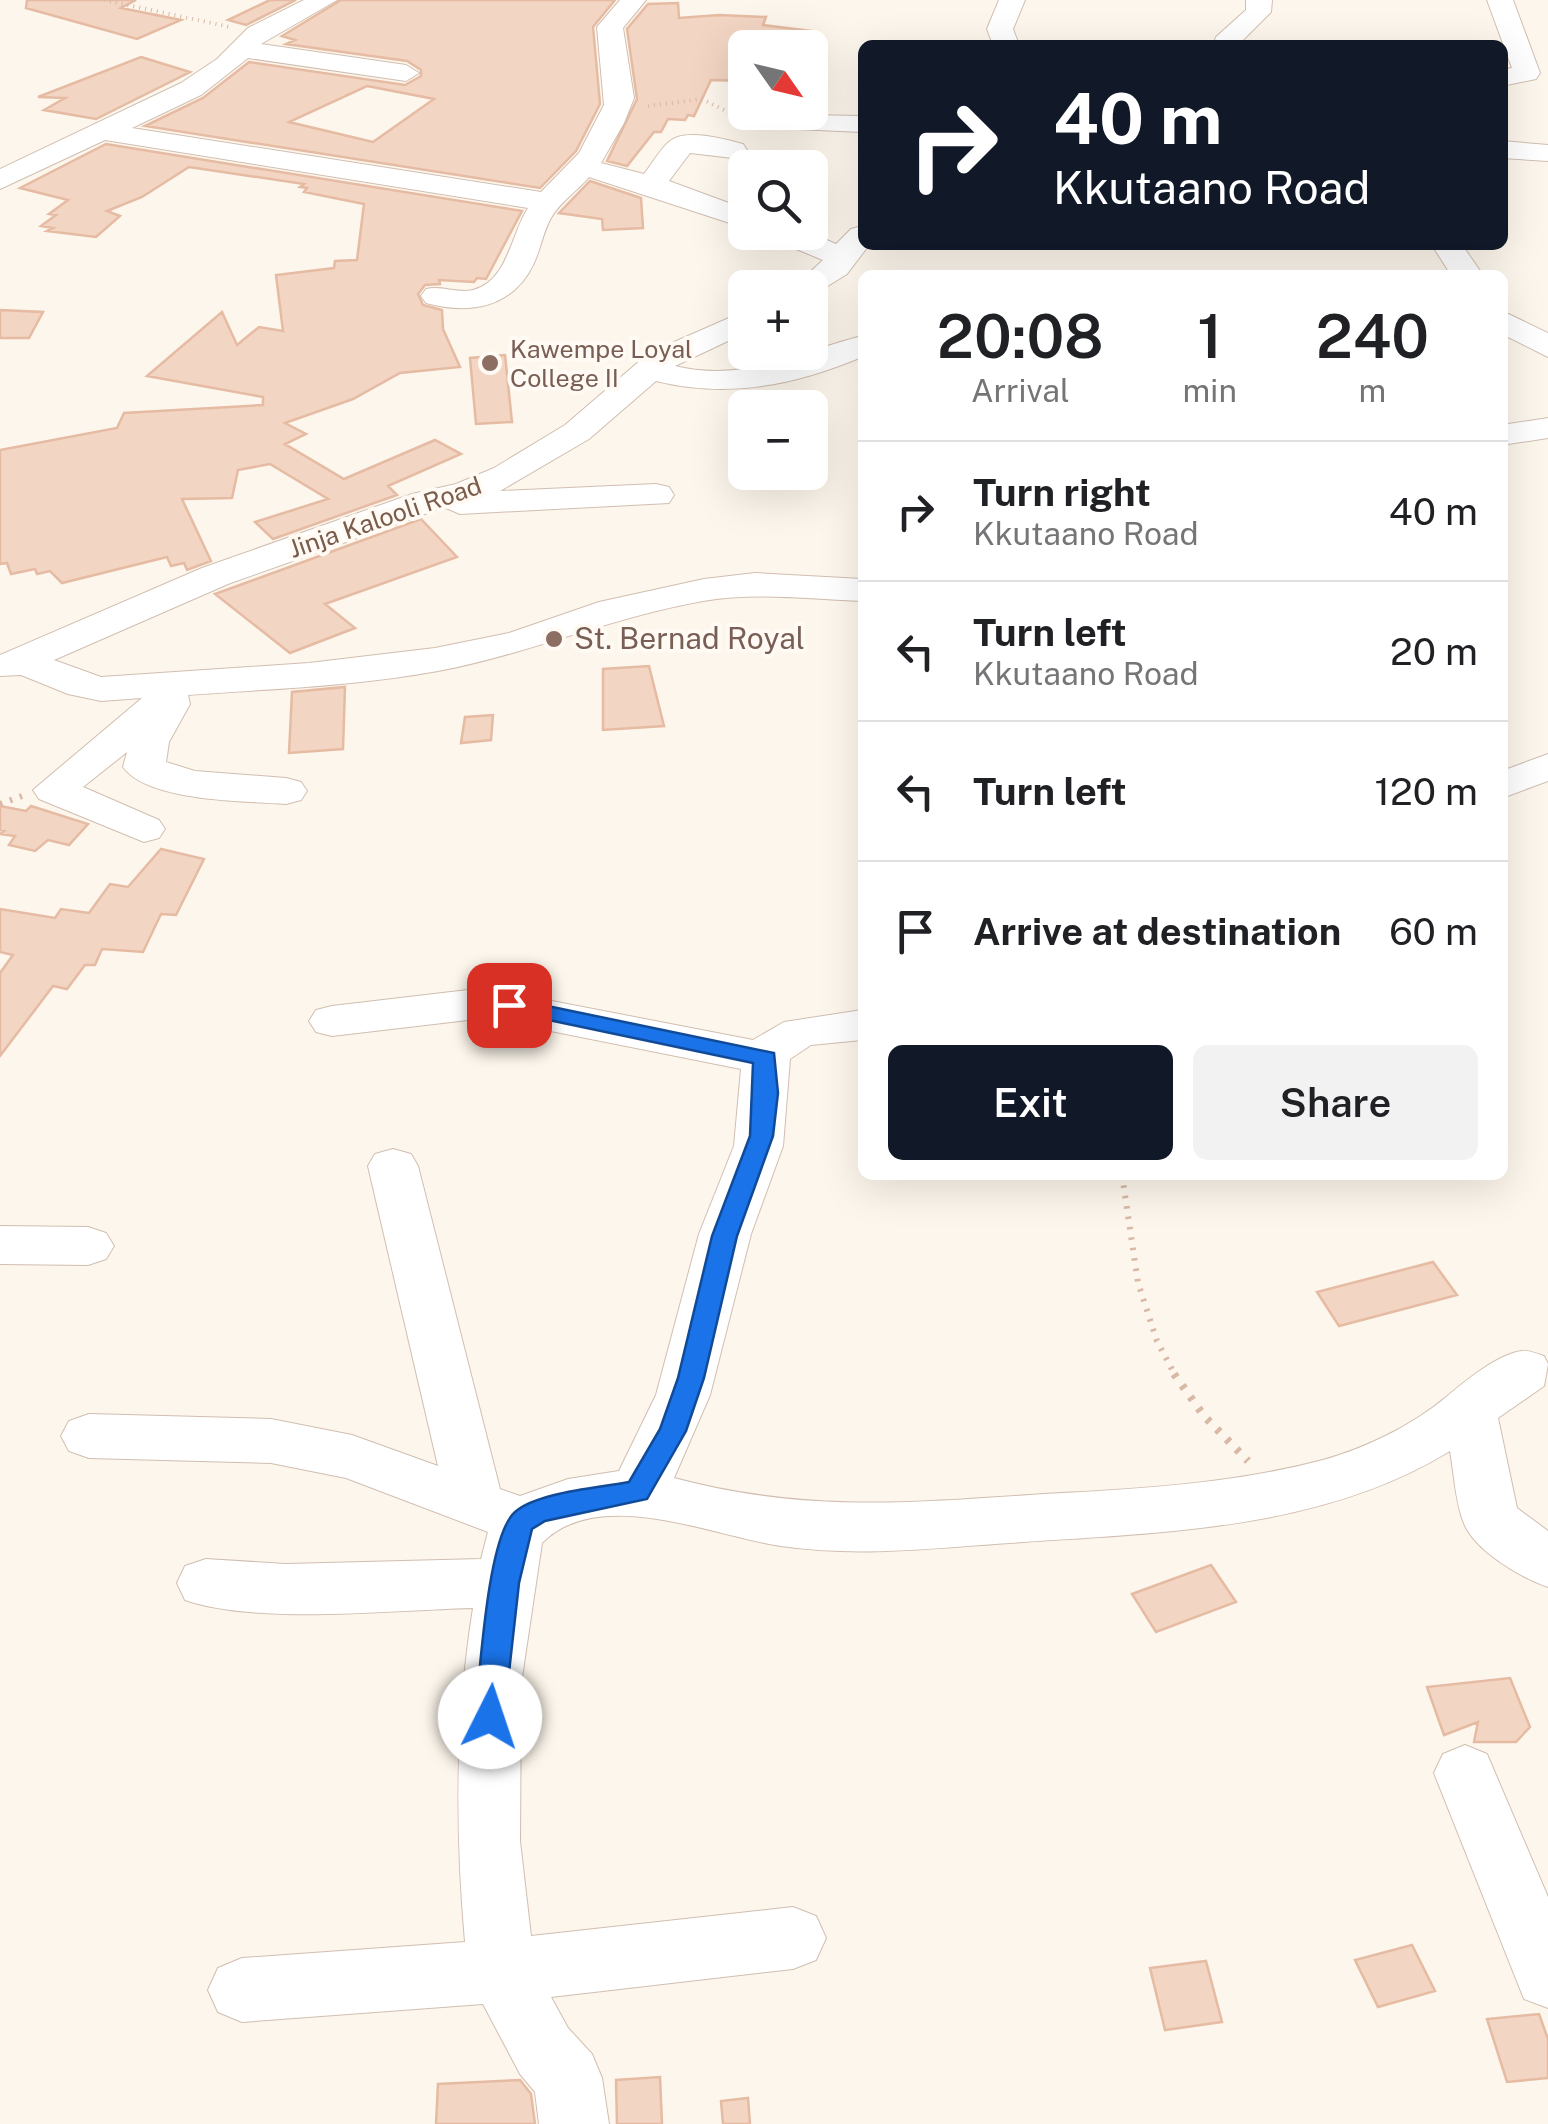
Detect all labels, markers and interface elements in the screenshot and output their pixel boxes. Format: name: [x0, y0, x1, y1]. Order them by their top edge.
north arrow: [728, 30, 828, 130]
map controls: [728, 30, 828, 490]
text: 40 m: [1053, 77, 1223, 160]
icon: right: [888, 80, 1018, 210]
button: search: [728, 150, 828, 250]
text: Kkutaano Road: [1053, 161, 1370, 214]
button: +: [728, 270, 828, 370]
text: 20:08: [937, 301, 1104, 372]
text: 1: [1197, 301, 1222, 372]
text: 240: [1316, 301, 1429, 372]
place label: Kawempe Loyal College II: [510, 334, 693, 393]
marker: Kawempe Loyal College II: [479, 352, 501, 374]
text: Arrival: [971, 372, 1070, 409]
text: min: [1183, 372, 1237, 409]
text: m: [1359, 372, 1386, 409]
button: −: [728, 390, 828, 490]
street label: Jinja Kalooli Road: [285, 470, 485, 564]
text: Turn right: [973, 470, 1151, 515]
icon: right: [888, 484, 943, 539]
text: 40 m: [1389, 489, 1478, 534]
text: Kkutaano Road: [973, 515, 1199, 552]
text: Turn left: [973, 610, 1127, 655]
place label: St. Bernad Royal: [574, 620, 805, 656]
icon: left: [888, 624, 943, 679]
marker: St. Bernad Royal: [543, 628, 565, 650]
text: 20 m: [1390, 629, 1478, 674]
text: Kkutaano Road: [973, 655, 1199, 692]
icon: left: [888, 764, 943, 819]
text: Turn left: [973, 769, 1127, 814]
text: 120 m: [1375, 769, 1478, 814]
icon: arrive: [888, 904, 943, 959]
text: Arrive at destination: [973, 909, 1341, 954]
text: 60 m: [1389, 909, 1478, 954]
pin: [467, 963, 552, 1048]
icon: arrive: [482, 978, 537, 1033]
button: Exit: [888, 1045, 1173, 1160]
button: Share: [1193, 1045, 1478, 1160]
position arrow: [438, 1665, 542, 1769]

